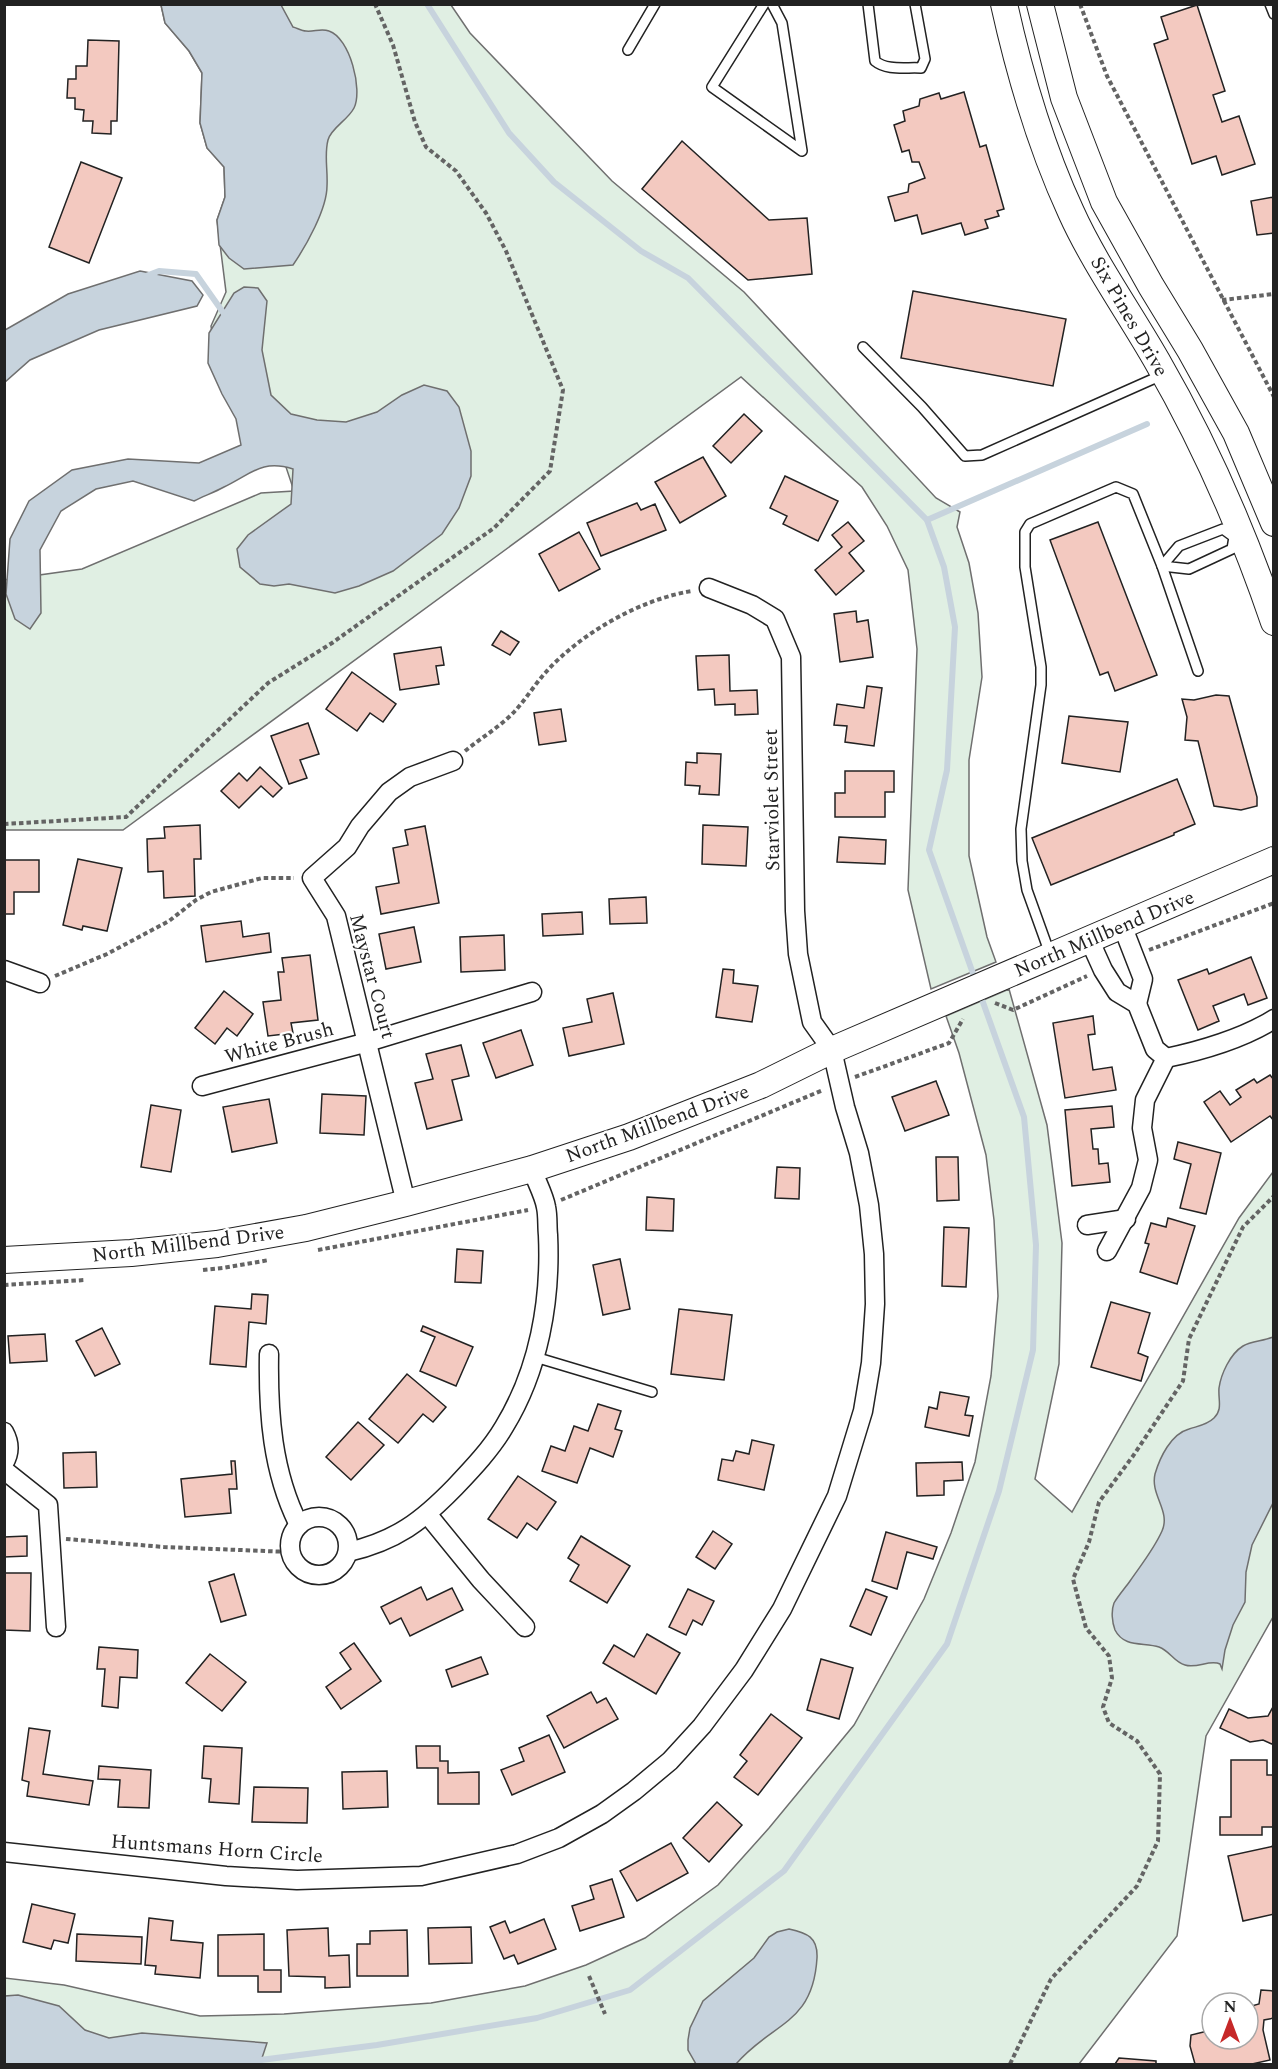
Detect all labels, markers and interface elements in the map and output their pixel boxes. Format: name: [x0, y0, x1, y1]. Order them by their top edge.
street label: Six Pines Drive: [1082, 251, 1176, 382]
street label: Starviolet Street: [756, 729, 788, 871]
street label: North Millbend Drive: [1010, 882, 1199, 986]
street label: Maystar Court: [341, 910, 403, 1042]
street label: White Brush: [221, 1014, 337, 1072]
street label: North Millbend Drive: [561, 1077, 753, 1171]
street label: North Millbend Drive: [90, 1217, 286, 1271]
street label: Huntsmans Horn Circle: [110, 1827, 324, 1871]
north arrow: [1200, 1991, 1260, 2051]
text: N: [1223, 1995, 1237, 2019]

